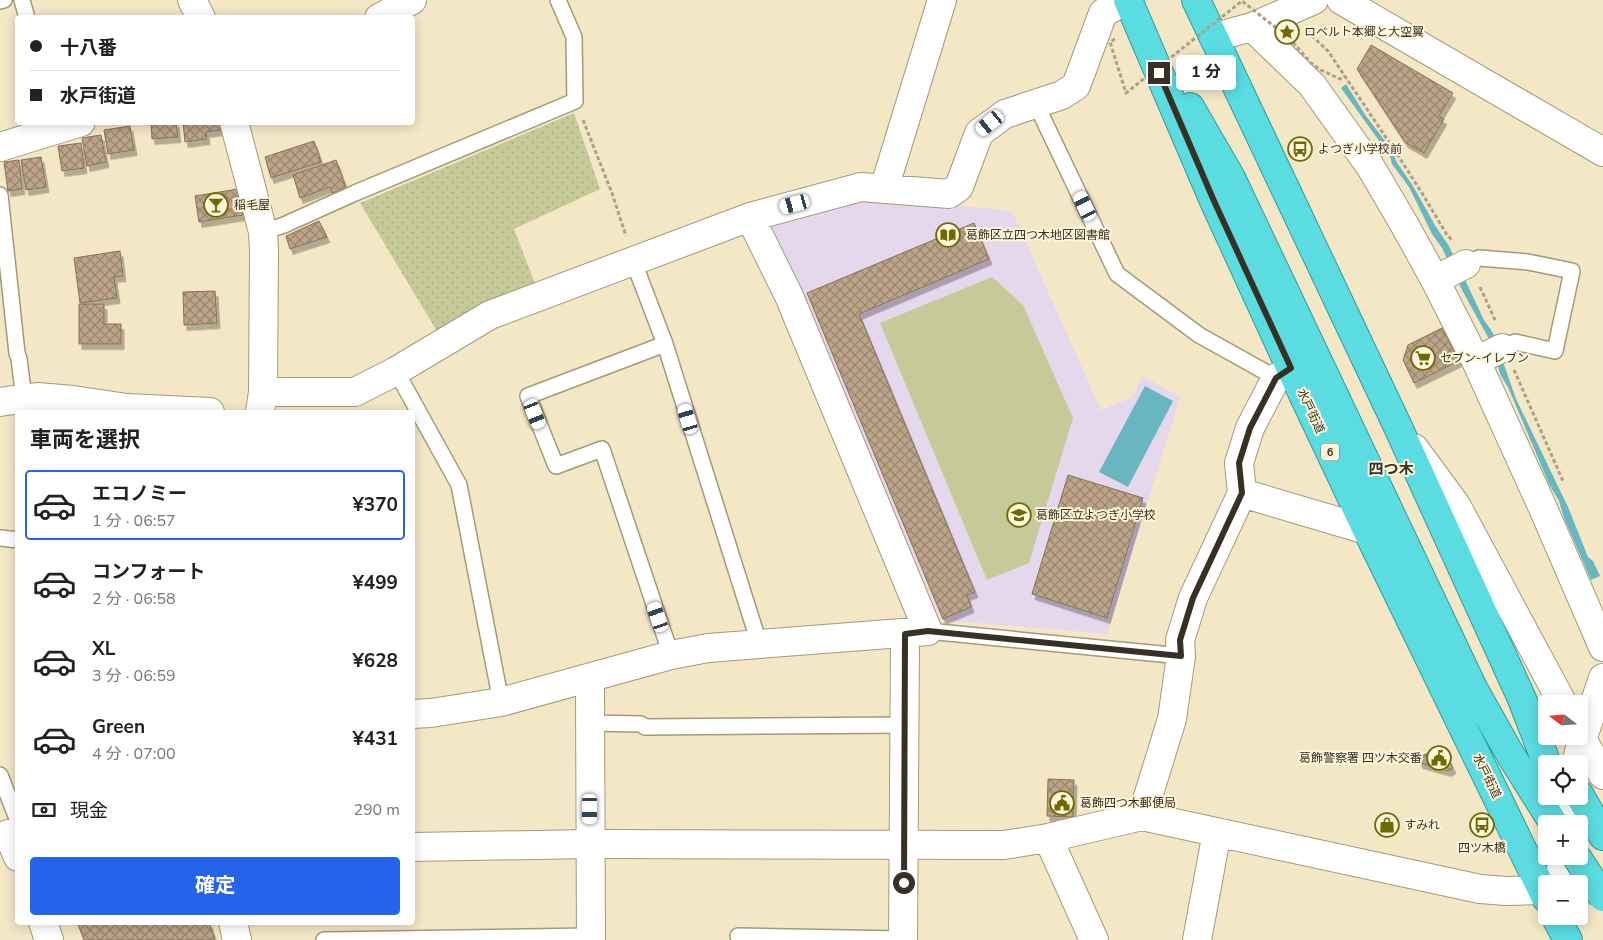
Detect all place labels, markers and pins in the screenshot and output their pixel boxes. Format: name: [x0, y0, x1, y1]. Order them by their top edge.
place icon: ロベルト本郷と大空翼: [1274, 19, 1300, 45]
place label: ロベルト本郷と大空翼: [1304, 24, 1424, 40]
bus stop icon: よつぎ小学校前: [1287, 136, 1313, 162]
place label: よつぎ小学校前: [1318, 141, 1402, 157]
bar icon: 稲毛屋: [203, 192, 229, 218]
place label: 稲毛屋: [234, 197, 270, 213]
library icon: 葛飾区立四つ木地区図書館: [935, 222, 961, 248]
place label: 葛飾区立四つ木地区図書館: [966, 227, 1110, 243]
supermarket icon: セブン-イレブン: [1410, 345, 1436, 371]
place label: セブン-イレブン: [1440, 350, 1529, 366]
school or university icon: 葛飾区立よつぎ小学校: [1006, 502, 1032, 528]
place label: 葛飾区立よつぎ小学校: [1036, 507, 1156, 523]
public building icon: 葛飾警察署 四ツ木交番: [1426, 745, 1452, 771]
place label: 葛飾警察署 四ツ木交番: [1299, 750, 1422, 766]
public building icon: 葛飾四つ木郵便局: [1049, 790, 1075, 816]
place label: 葛飾四つ木郵便局: [1080, 795, 1176, 811]
shop icon: すみれ: [1374, 812, 1400, 838]
bus stop icon: 四ツ木橋: [1469, 812, 1495, 838]
place label: すみれ: [1404, 817, 1440, 833]
place label: 四ツ木橋: [1458, 840, 1506, 856]

